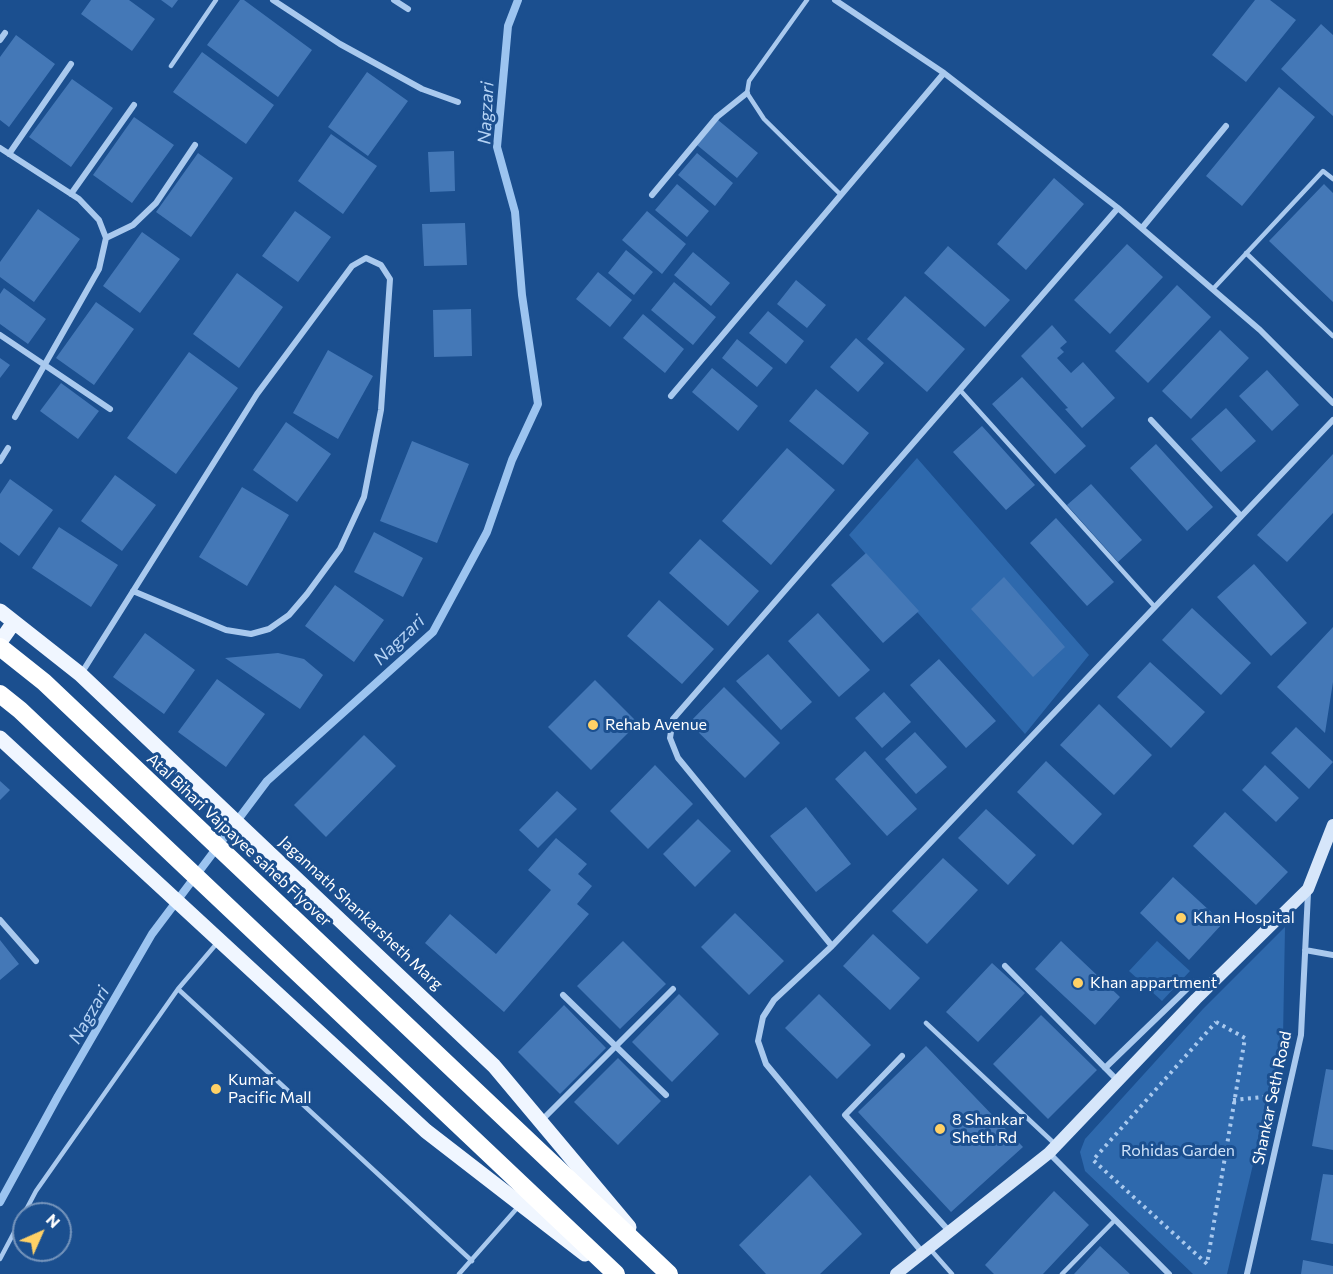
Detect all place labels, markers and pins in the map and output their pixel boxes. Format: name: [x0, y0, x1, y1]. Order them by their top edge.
place label: Rehab Avenue: [605, 715, 707, 735]
marker: Rehab Avenue: [586, 718, 600, 732]
place label: Khan Hospital: [1193, 908, 1295, 928]
marker: Khan Hospital: [1174, 911, 1188, 925]
place label: Khan appartment: [1090, 973, 1217, 993]
marker: Khan appartment: [1071, 976, 1085, 990]
place label: Kumar Pacific Mall: [228, 1070, 311, 1108]
marker: Kumar Pacific Mall: [209, 1082, 223, 1096]
place label: 8 Shankar Sheth Rd: [952, 1110, 1024, 1148]
marker: 8 Shankar Sheth Rd: [933, 1122, 947, 1136]

